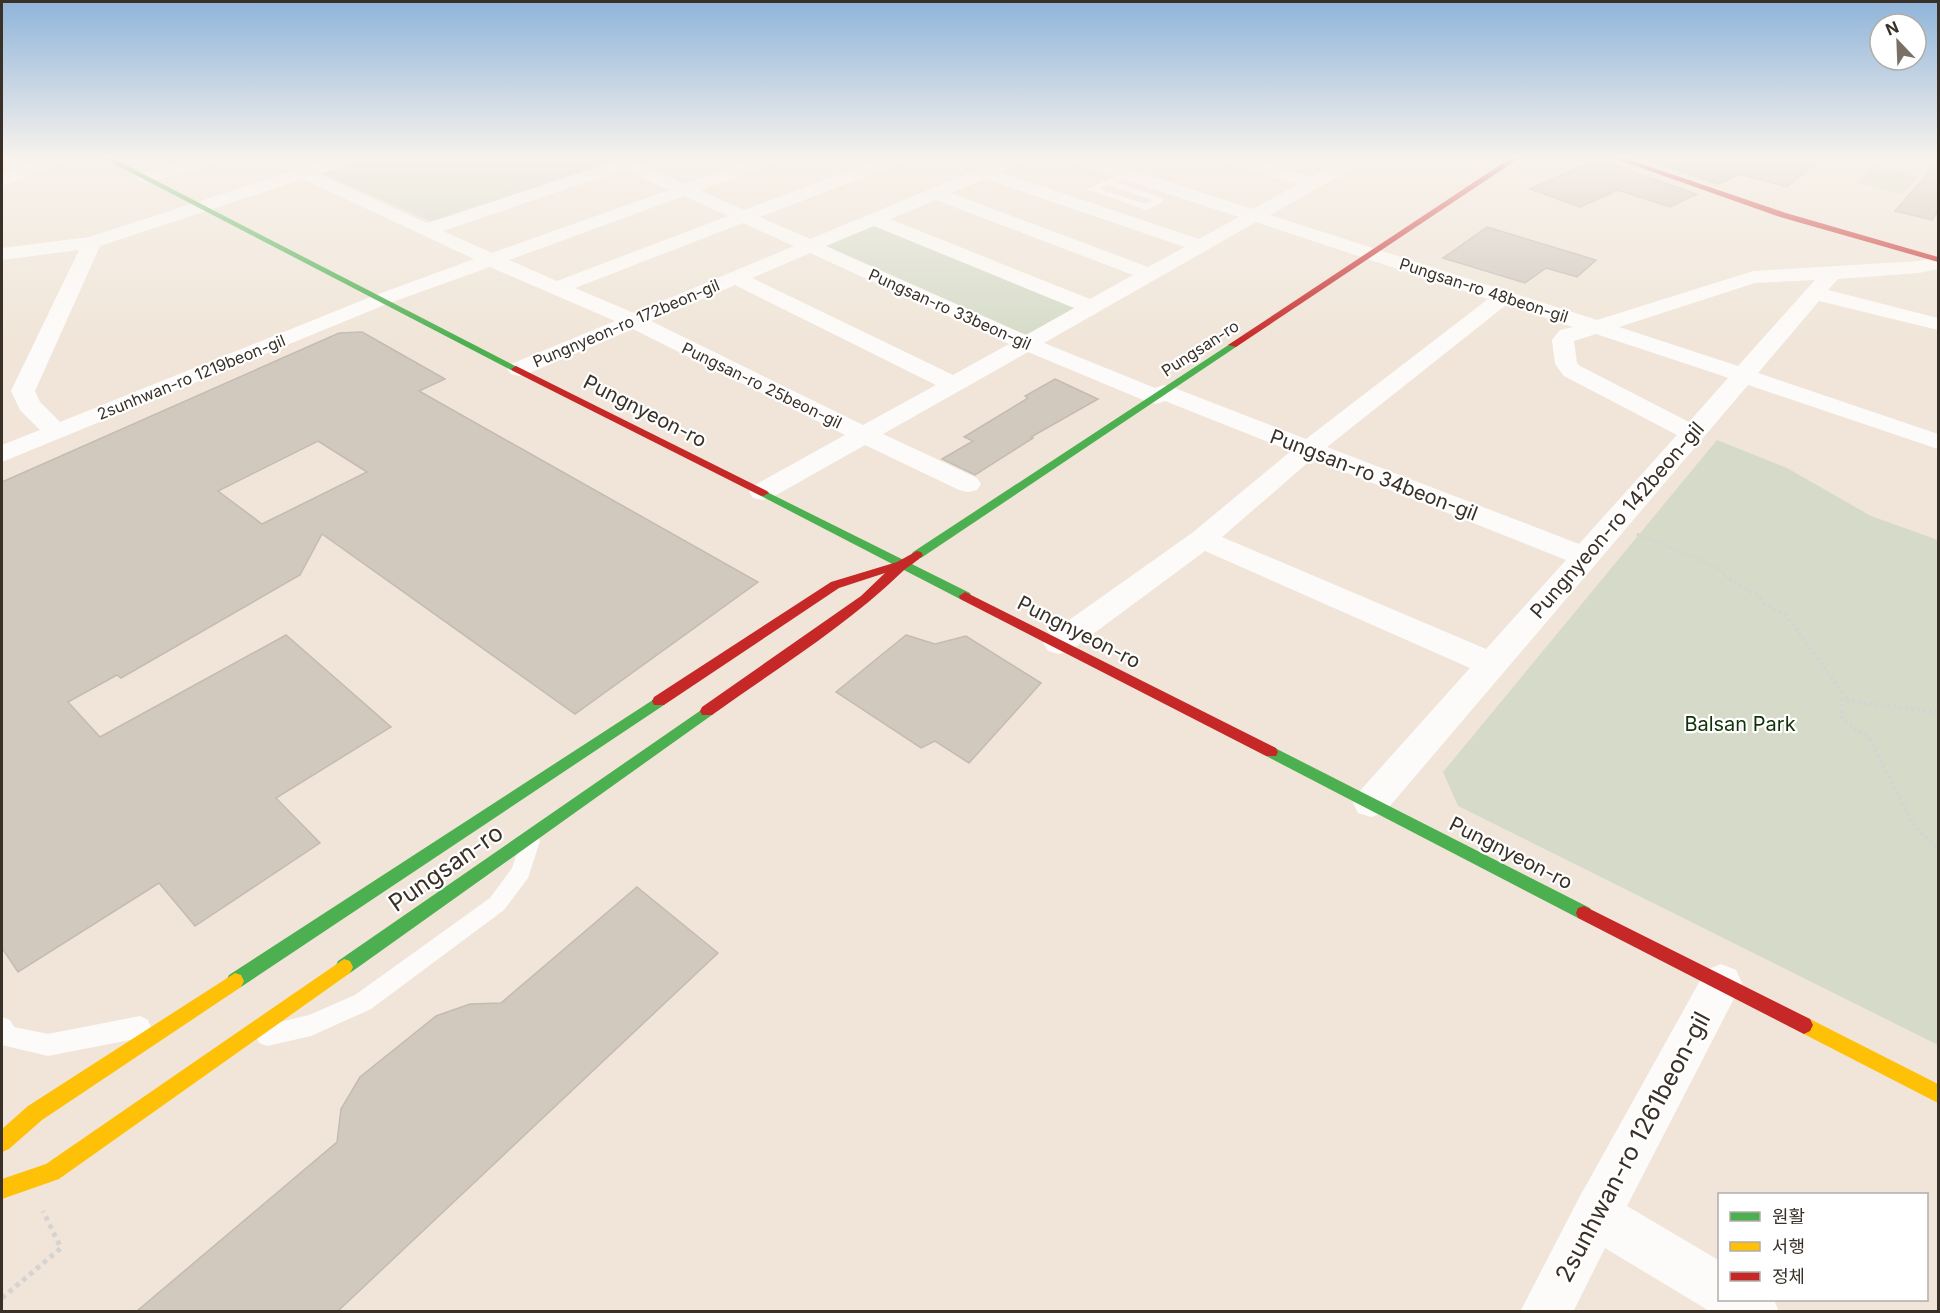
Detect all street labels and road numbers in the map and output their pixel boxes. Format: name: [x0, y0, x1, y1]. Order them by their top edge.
street label: Pungsan-ro 48beon-gil: [1397, 253, 1571, 327]
street label: Pungsan-ro 33beon-gil: [866, 264, 1034, 354]
street label: Pungnyeon-ro 172beon-gil: [530, 275, 722, 371]
street label: Pungsan-ro: [1157, 316, 1243, 380]
street label: 2sunhwan-ro 1219beon-gil: [94, 330, 288, 424]
street label: Pungsan-ro 25beon-gil: [679, 338, 845, 432]
street label: Pungnyeon-ro: [579, 370, 711, 452]
street label: Pungnyeon-ro 142beon-gil: [1525, 417, 1709, 623]
street label: Pungsan-ro 34beon-gil: [1267, 424, 1481, 526]
street label: Pungnyeon-ro: [1013, 591, 1145, 673]
street label: Pungnyeon-ro: [1445, 812, 1577, 894]
street label: Pungsan-ro: [383, 818, 508, 918]
street label: 2sunhwan-ro 1261beon-gil: [1549, 1007, 1716, 1287]

